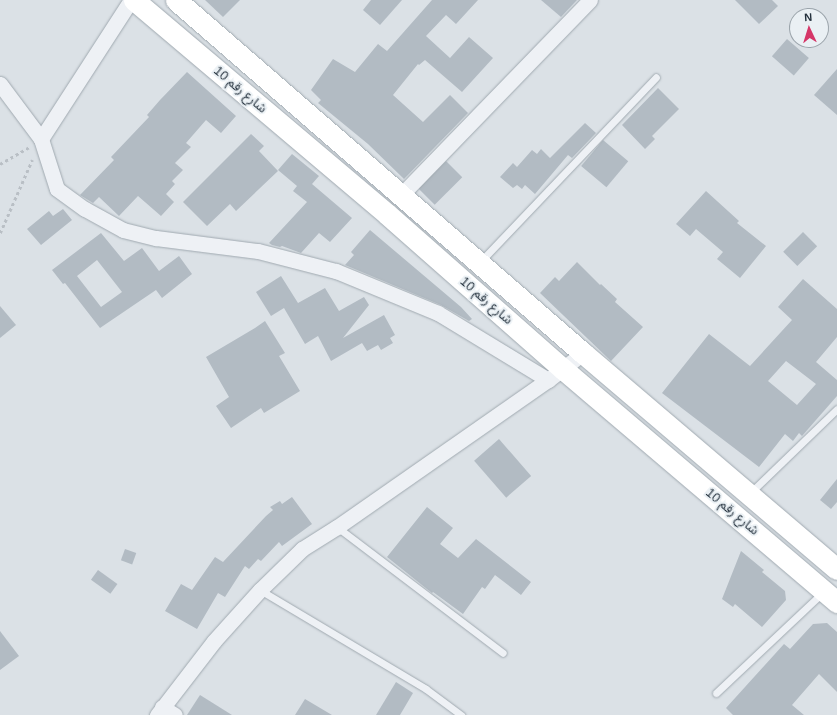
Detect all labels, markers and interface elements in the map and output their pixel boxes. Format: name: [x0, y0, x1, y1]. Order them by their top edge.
north arrow: [789, 8, 829, 48]
text: N: [804, 11, 813, 23]
street label: شارع رقم 10: [210, 63, 270, 117]
street label: شارع رقم 10: [457, 274, 515, 328]
street label: شارع رقم 10: [702, 485, 762, 539]

